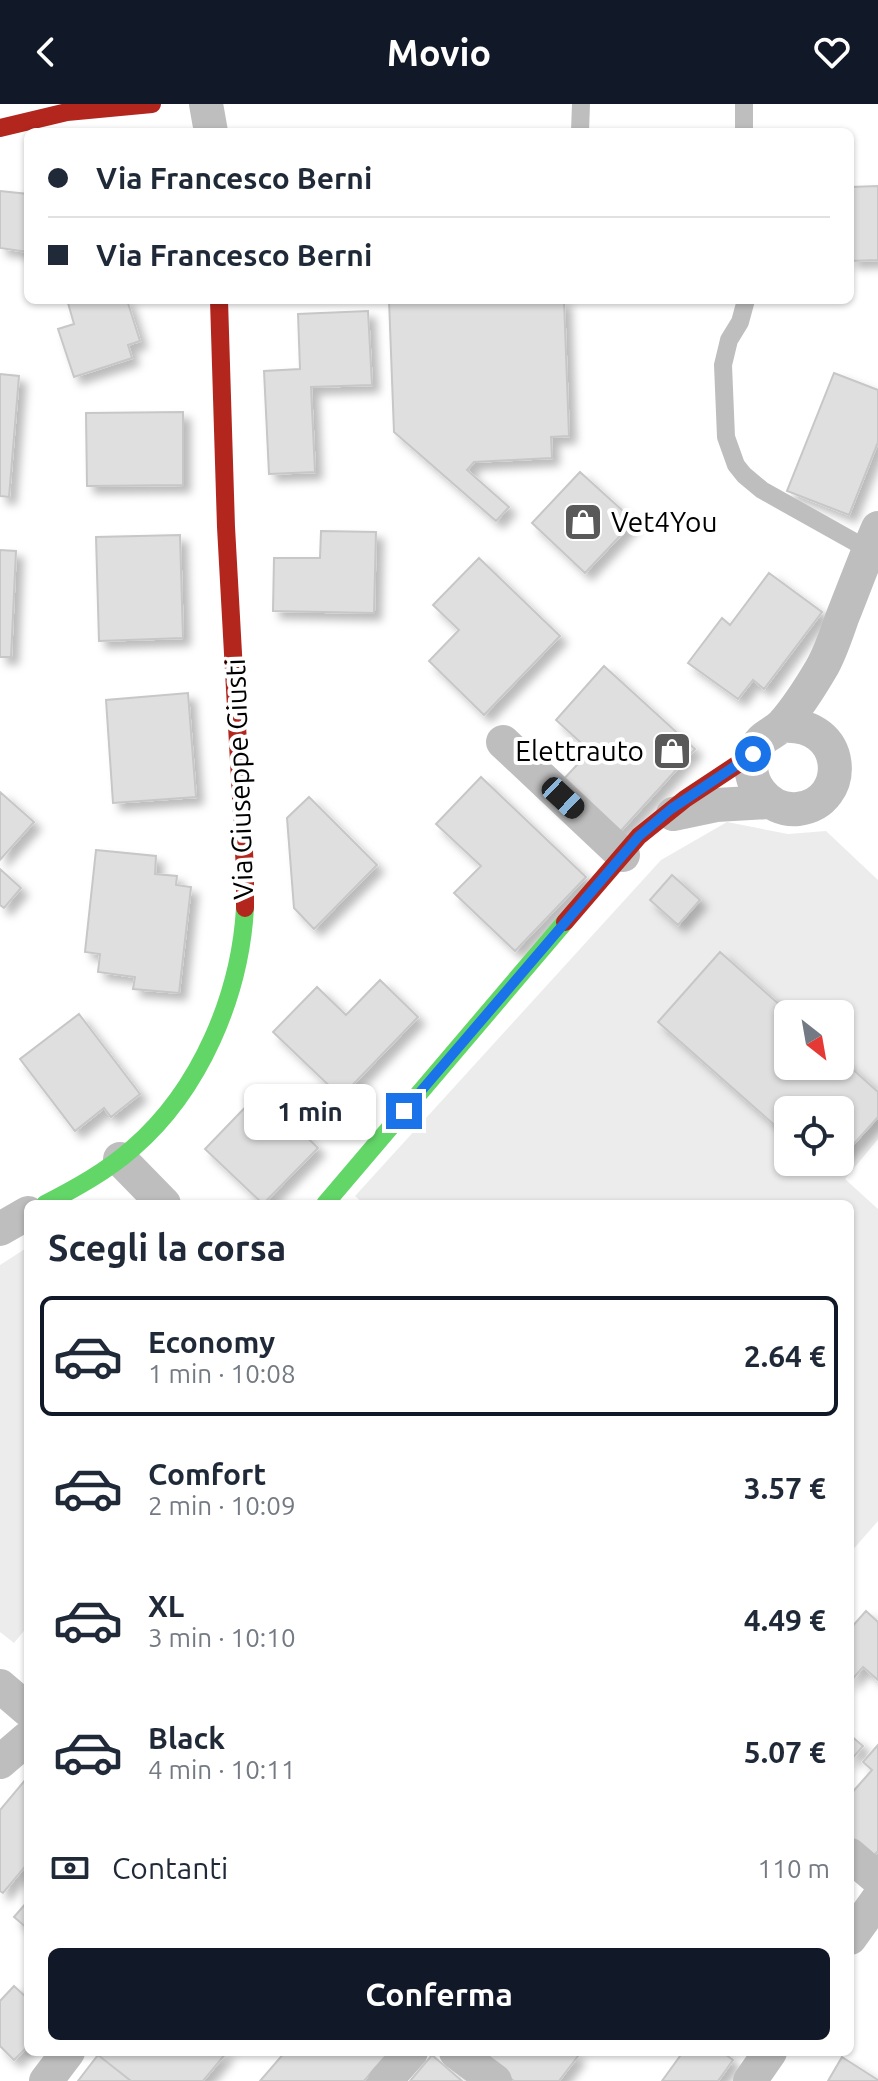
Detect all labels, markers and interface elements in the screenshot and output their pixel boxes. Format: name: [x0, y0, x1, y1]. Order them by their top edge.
icon: back: [24, 30, 68, 74]
icon: heart: [810, 30, 854, 74]
text: Movio: [387, 32, 491, 73]
text: Via Francesco Berni: [96, 161, 372, 195]
text: Via Francesco Berni: [96, 238, 372, 272]
shop icon: Vet4You: [562, 501, 604, 543]
place label: Vet4You: [611, 506, 717, 537]
street label: Via Giuseppe Giusti: [219, 658, 258, 900]
shop icon: Elettrauto: [651, 730, 693, 772]
place label: Elettrauto: [515, 735, 644, 766]
route start: [735, 736, 771, 772]
car: [537, 773, 589, 823]
north arrow: [774, 1000, 854, 1080]
map controls: [774, 1000, 854, 1176]
callout: 1 min: [244, 1083, 376, 1139]
route end: [386, 1093, 422, 1129]
button: locate: [774, 1096, 854, 1176]
text: 1 min: [277, 1097, 343, 1126]
text: Scegli la corsa: [48, 1227, 286, 1268]
icon: car: [52, 1320, 124, 1392]
text: Economy: [148, 1325, 275, 1359]
text: 2.64 €: [744, 1339, 826, 1373]
text: 1 min · 10:08: [148, 1359, 296, 1388]
icon: car: [52, 1452, 124, 1524]
text: Comfort: [148, 1457, 266, 1491]
text: 3.57 €: [744, 1471, 826, 1505]
text: 2 min · 10:09: [148, 1491, 296, 1520]
icon: car: [52, 1584, 124, 1656]
text: XL: [148, 1589, 184, 1623]
text: 4.49 €: [744, 1603, 826, 1637]
text: 3 min · 10:10: [148, 1623, 296, 1652]
icon: car: [52, 1716, 124, 1788]
text: Black: [148, 1721, 225, 1755]
text: 5.07 €: [744, 1735, 826, 1769]
text: 4 min · 10:11: [148, 1755, 296, 1784]
icon: cash: [48, 1846, 92, 1890]
text: Contanti: [112, 1851, 228, 1885]
text: 110 m: [758, 1854, 830, 1883]
button: Conferma: [48, 1948, 830, 2040]

